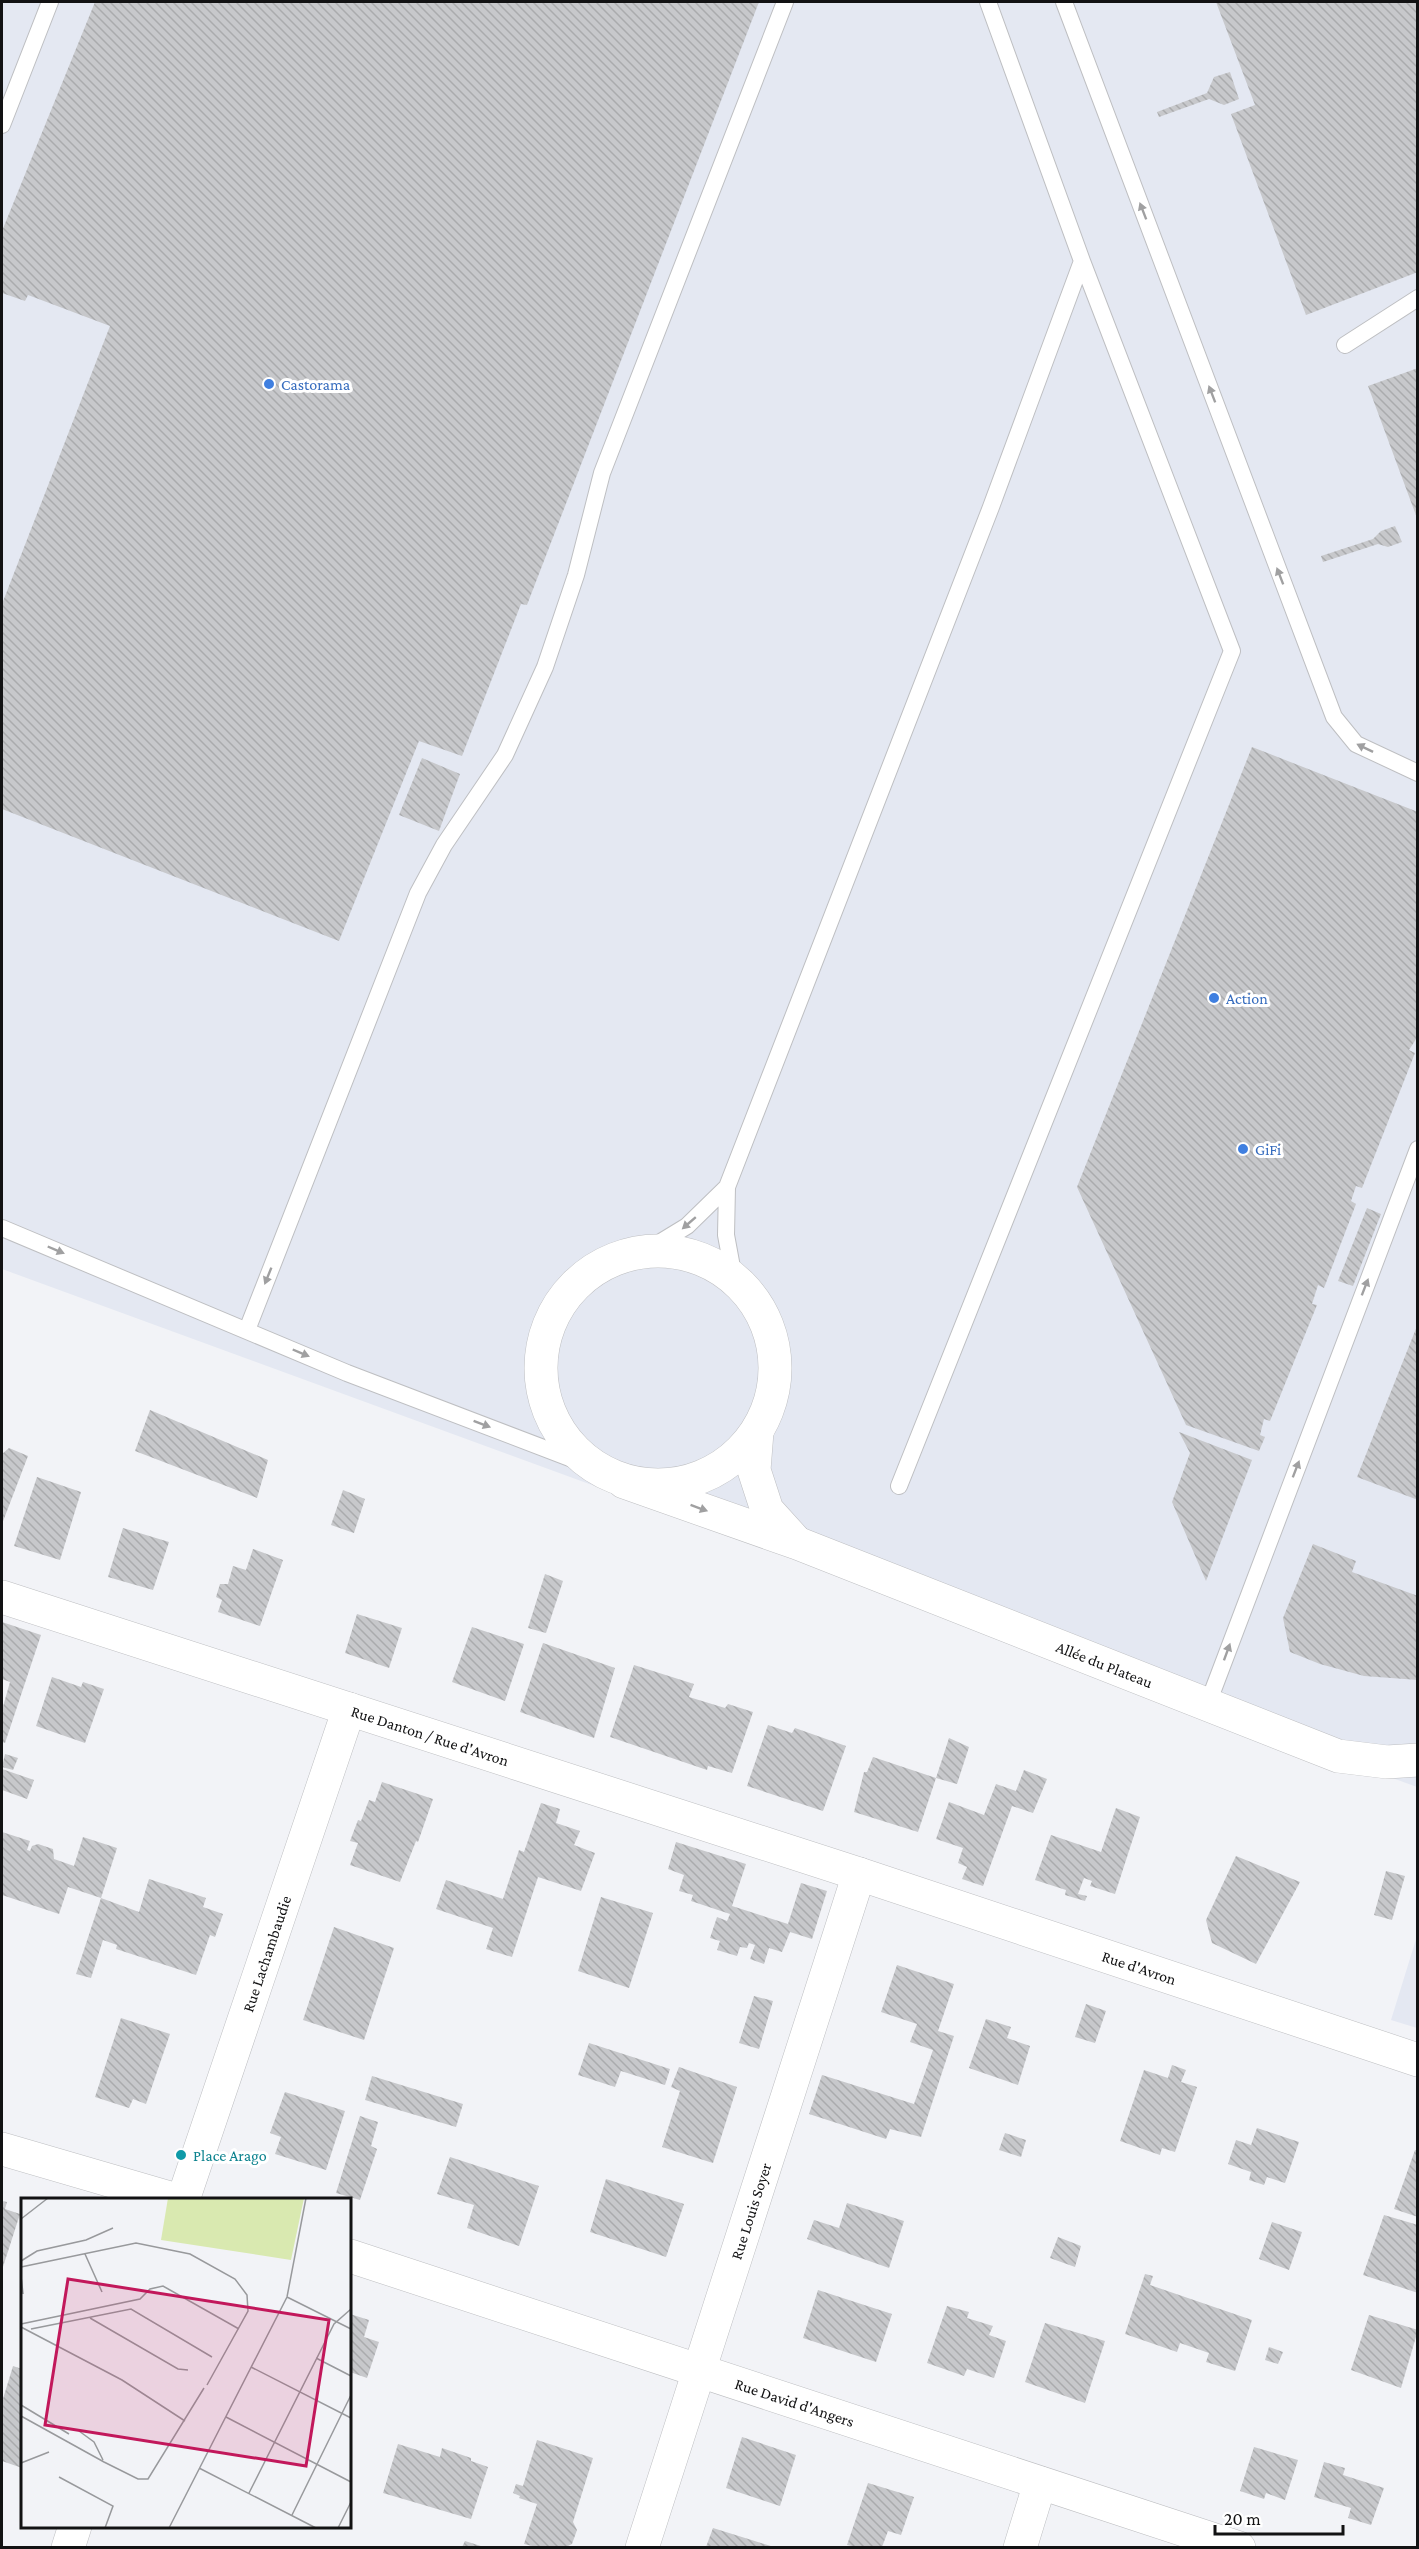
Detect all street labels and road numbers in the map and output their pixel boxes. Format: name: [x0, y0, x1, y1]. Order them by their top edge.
street label: Allée du Plateau: [1054, 1638, 1156, 1691]
street label: Rue Danton / Rue d'Avron: [349, 1702, 511, 1769]
street label: Rue Lachambaudie: [239, 1893, 294, 2014]
street label: Rue d'Avron: [1100, 1947, 1179, 1988]
street label: Rue Louis Soyer: [727, 2160, 775, 2262]
street label: Rue David d'Angers: [733, 2375, 856, 2430]

